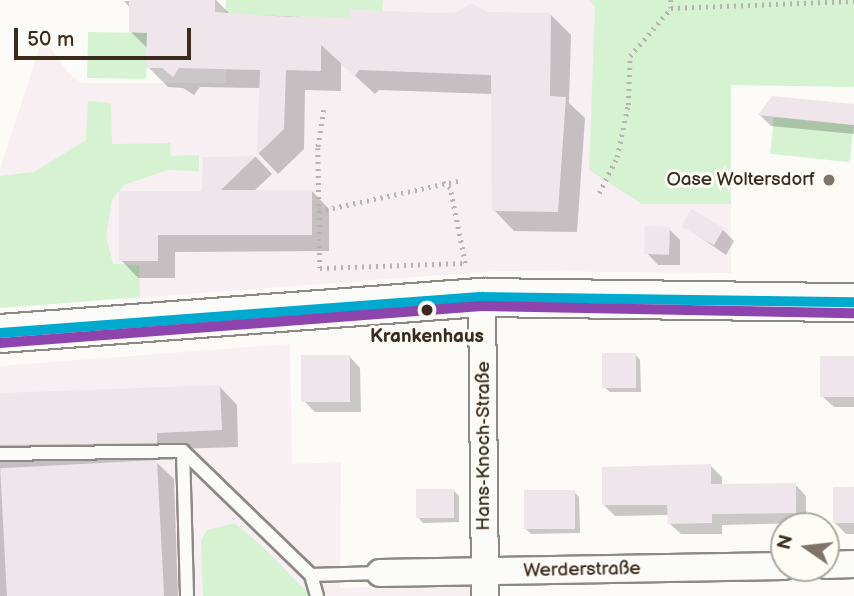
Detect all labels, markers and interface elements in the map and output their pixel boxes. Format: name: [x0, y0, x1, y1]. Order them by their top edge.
scale bar: [18, 14, 194, 58]
text: 50 m: [27, 27, 74, 52]
place label: Oase Woltersdorf: [666, 169, 815, 191]
marker: Oase Woltersdorf: [821, 172, 837, 188]
marker: Krankenhaus: [415, 298, 439, 322]
place label: Krankenhaus: [370, 326, 484, 348]
street label: Hans-Knoch-Straße: [473, 361, 495, 531]
north arrow: [770, 512, 840, 582]
text: N: [773, 533, 799, 552]
street label: Werderstraße: [523, 558, 641, 582]

